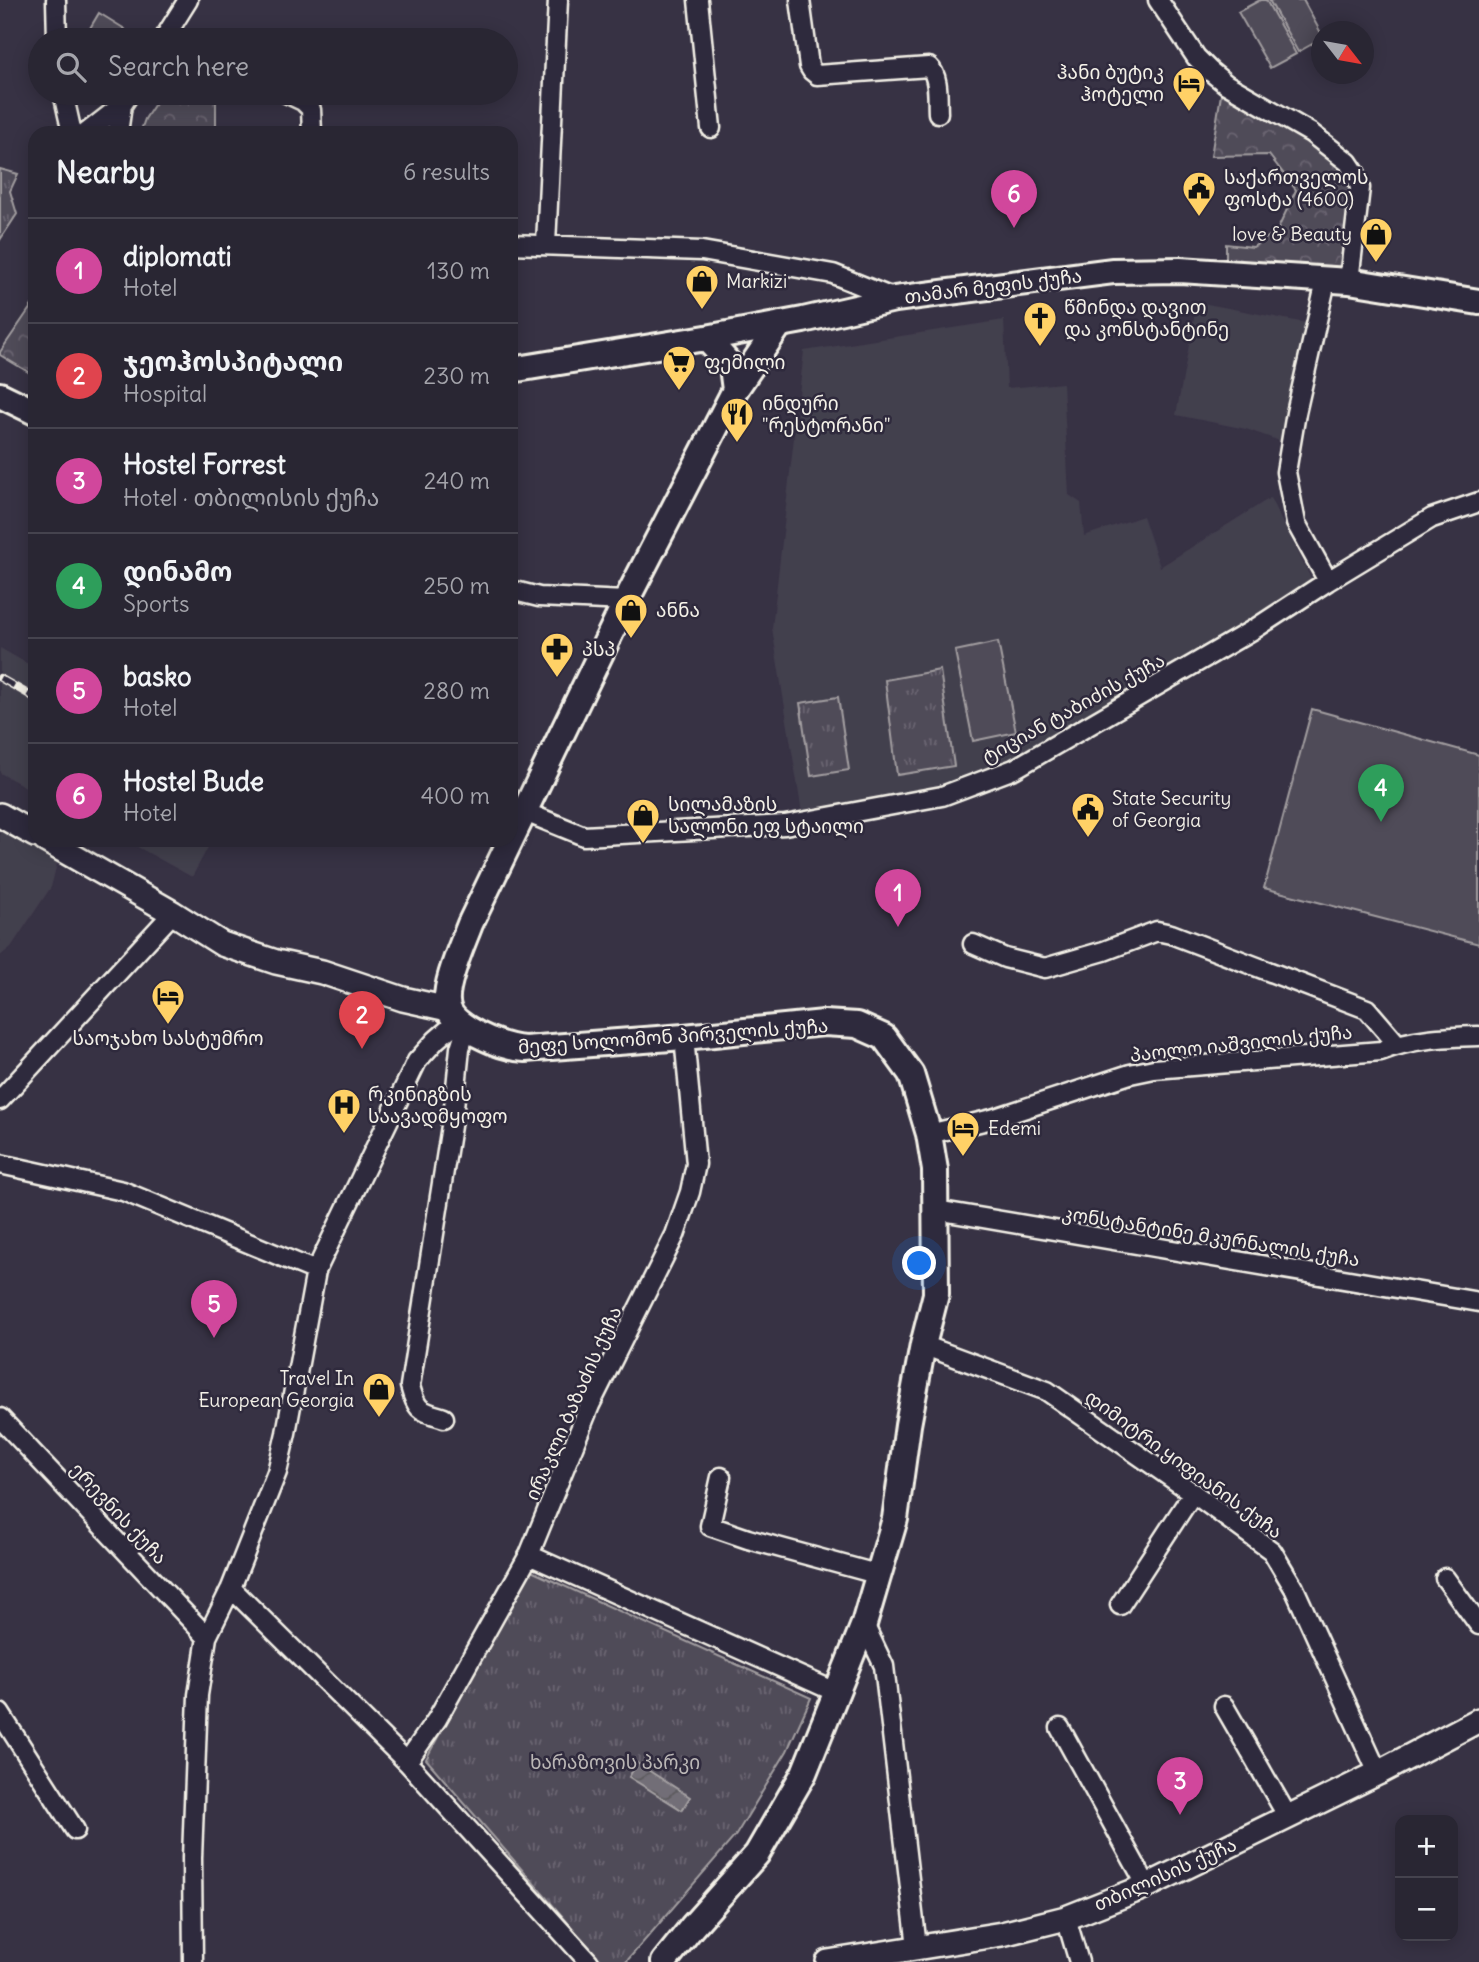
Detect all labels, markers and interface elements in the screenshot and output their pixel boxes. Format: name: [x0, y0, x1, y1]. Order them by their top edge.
north arrow: [1311, 21, 1374, 84]
search box: [28, 28, 518, 105]
icon: search: [52, 48, 90, 86]
text: Search here: [108, 50, 249, 83]
place label: ჰანი ბუტიკ ჰოტელი: [1057, 60, 1164, 107]
hotel icon: ჰანი ბუტიკ ჰოტელი: [1170, 64, 1208, 113]
text: Nearby: [56, 153, 156, 191]
text: 6 results: [403, 157, 490, 186]
place label: საქართველოს ფოსტა (4600): [1224, 165, 1369, 211]
public building icon: საქართველოს ფოსტა (4600): [1180, 169, 1218, 218]
pin: 6: [991, 170, 1037, 228]
shop icon: love & Beauty: [1357, 215, 1395, 264]
place label: love & Beauty: [1232, 222, 1352, 246]
text: diplomati: [123, 240, 232, 273]
text: 1: [74, 256, 84, 285]
text: 130 m: [427, 256, 490, 285]
shop icon: Markizi: [683, 262, 721, 311]
street label: თამარ მეფის ქუჩა: [903, 263, 1083, 309]
place label: Markizi: [726, 269, 787, 293]
text: Hotel: [123, 273, 177, 302]
place label: წმინდა დავით და კონსტანტინე: [1064, 295, 1229, 342]
church icon: წმინდა დავით და კონსტანტინე: [1021, 299, 1059, 348]
supermarket icon: ფემილი: [660, 343, 698, 392]
text: ჯეოჰოსპიტალი: [123, 345, 343, 378]
place label: ფემილი: [704, 350, 786, 375]
text: 2: [73, 361, 85, 390]
text: 230 m: [424, 361, 490, 390]
text: Hospital: [123, 379, 207, 408]
place label: ინდური "რესტორანი": [762, 391, 890, 437]
restaurant icon: ინდური "რესტორანი": [718, 395, 756, 444]
text: Hostel Forrest: [123, 448, 286, 481]
text: 3: [72, 466, 86, 495]
text: 240 m: [424, 466, 490, 495]
text: Hotel · თბილისის ქუჩა: [123, 483, 379, 512]
text: დინამო: [123, 555, 232, 588]
text: 4: [72, 571, 86, 600]
text: 250 m: [423, 571, 490, 600]
text: Sports: [123, 589, 189, 618]
shop icon: ანნა: [612, 591, 650, 640]
place label: ანნა: [656, 598, 700, 622]
pharmacy icon: პსპ: [538, 630, 576, 679]
place label: პსპ: [582, 637, 615, 661]
street label: ტიციან ტაბიძის ქუჩა: [977, 648, 1169, 768]
text: basko: [123, 660, 192, 693]
text: 5: [72, 676, 86, 705]
text: 280 m: [423, 676, 490, 705]
text: Hotel: [123, 693, 177, 722]
pin: 4: [1358, 764, 1404, 822]
text: Hostel Bude: [123, 765, 264, 798]
text: 6: [72, 781, 86, 810]
text: 400 m: [421, 781, 490, 810]
place label: State Security of Georgia: [1112, 786, 1231, 832]
public building icon: State Security of Georgia: [1069, 790, 1107, 839]
place label: სილამაზის სალონი ეფ სტაილი: [668, 792, 864, 839]
shop icon: სილამაზის სალონი ეფ სტაილი: [624, 796, 662, 845]
text: Hotel: [123, 798, 177, 827]
pin: 1: [875, 869, 921, 927]
hotel icon: საოჯახო სასტუმრო: [149, 977, 187, 1026]
pin: 2: [339, 991, 385, 1049]
street label: მეფე სოლომონ პირველის ქუჩა: [517, 1013, 829, 1060]
street label: პაოლო იაშვილის ქუჩა: [1129, 1019, 1353, 1068]
place label: საოჯახო სასტუმრო: [72, 1026, 264, 1050]
place label: რკინიგზის საავადმყოფო: [368, 1082, 508, 1129]
hospital icon: რკინიგზის საავადმყოფო: [325, 1086, 363, 1135]
hotel icon: Edemi: [944, 1109, 982, 1158]
place label: Edemi: [988, 1116, 1041, 1140]
street label: კონსტანტინე მკურნალის ქუჩა: [1060, 1201, 1361, 1272]
your location: [902, 1246, 936, 1280]
pin: 5: [191, 1280, 237, 1338]
street label: ირაკლი ბაზაძის ქუჩა: [519, 1302, 628, 1504]
place label: Travel In European Georgia: [198, 1366, 354, 1412]
shop icon: Travel In European Georgia: [360, 1370, 398, 1419]
street label: დიმიტრი ყიფიანის ქუჩა: [1080, 1384, 1287, 1544]
street label: ერევნის ქუჩა: [66, 1457, 172, 1569]
park label: ხარაზოვის პარკი: [530, 1750, 700, 1774]
pin: 3: [1157, 1757, 1203, 1815]
map controls: [1395, 1815, 1458, 1941]
button: +: [1395, 1815, 1458, 1878]
street label: თბილისის ქუჩა: [1090, 1832, 1240, 1917]
button: −: [1395, 1878, 1458, 1941]

